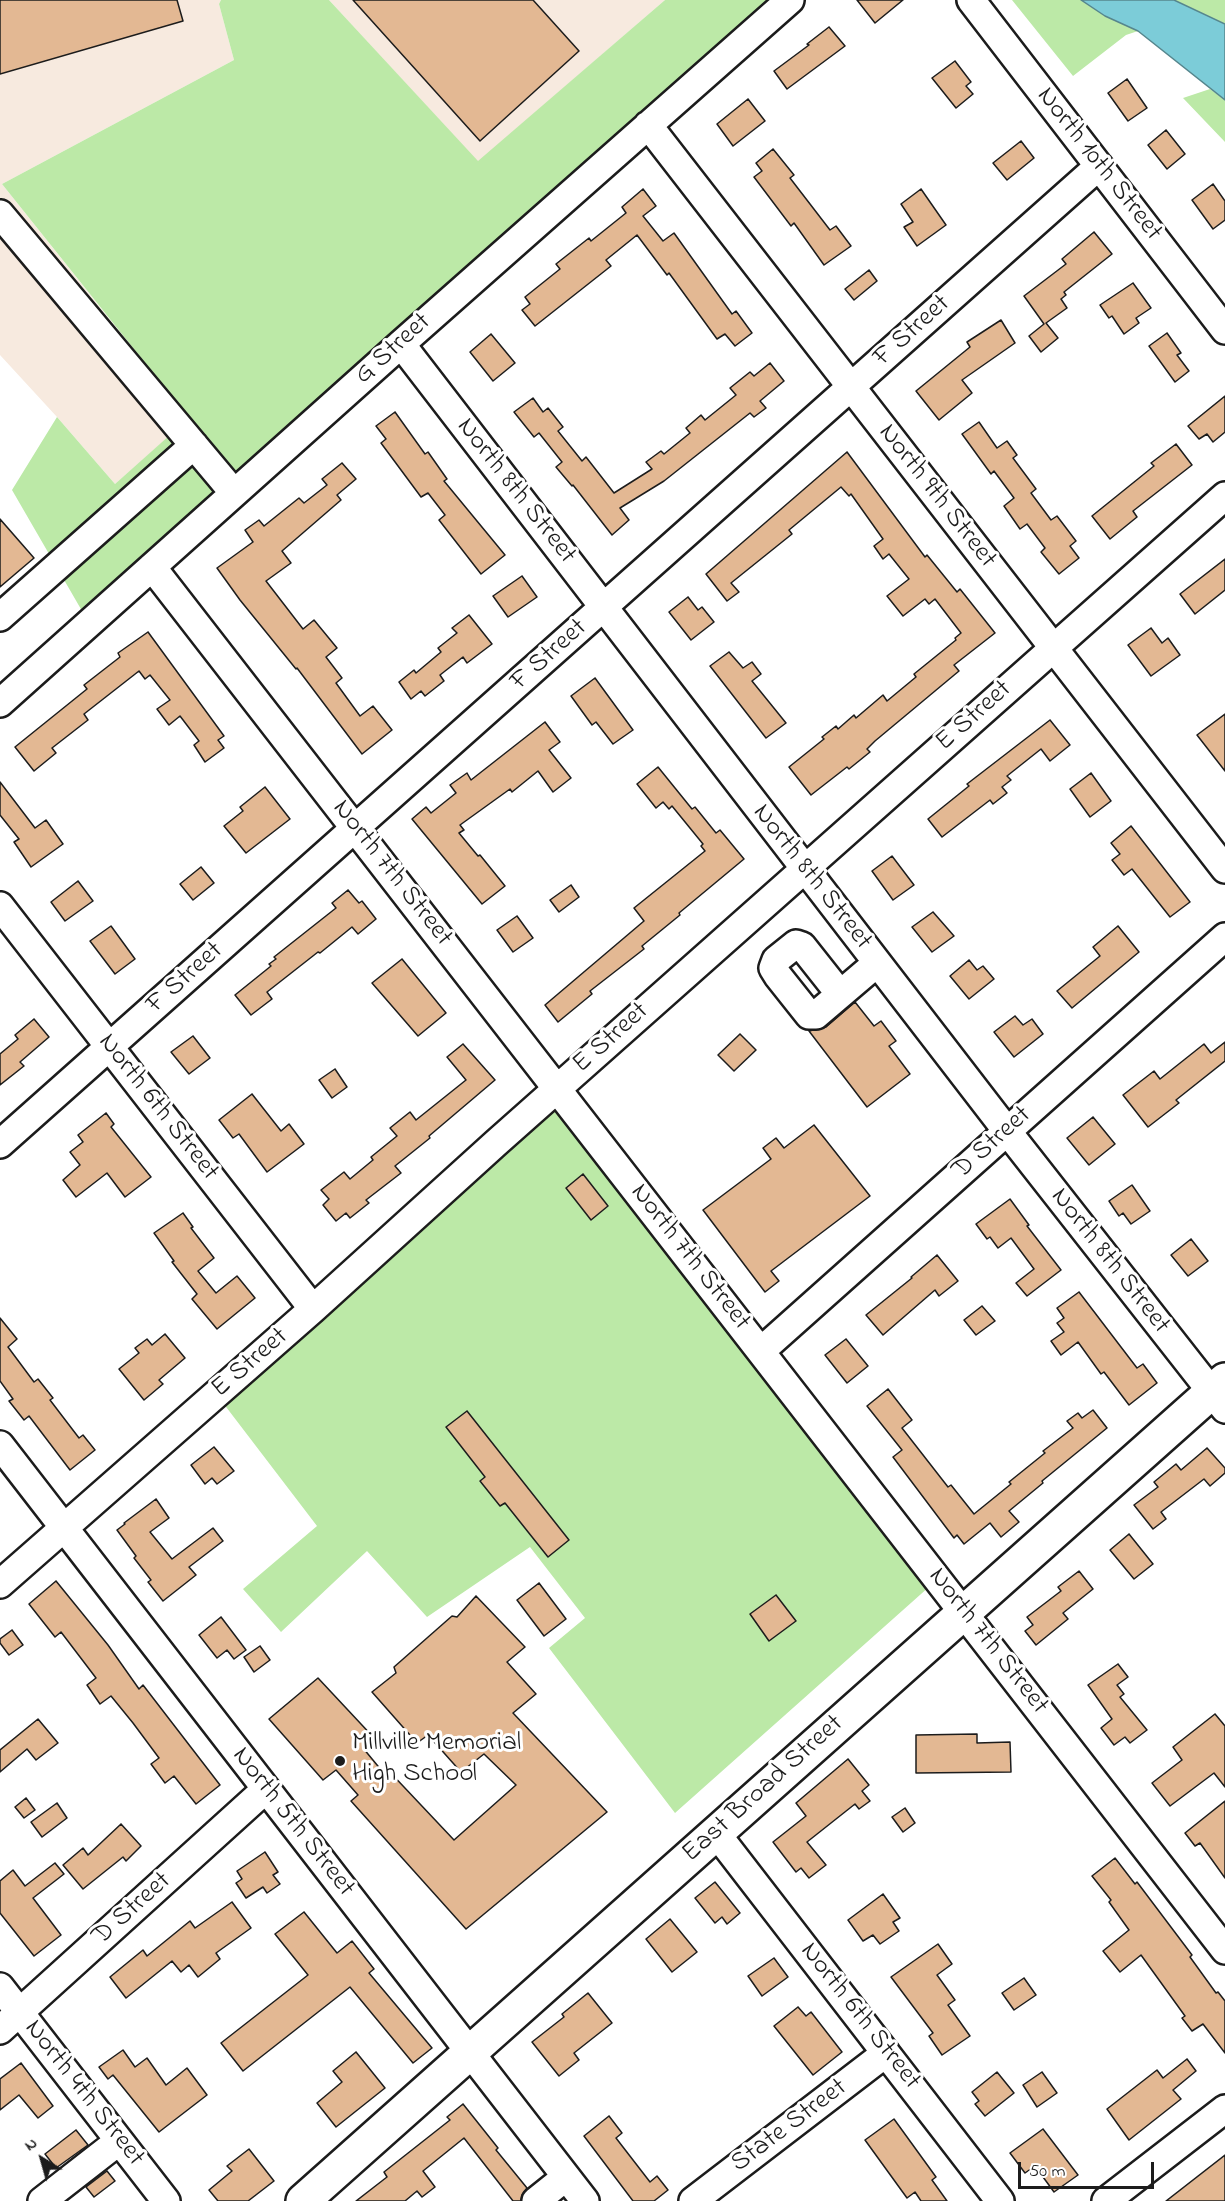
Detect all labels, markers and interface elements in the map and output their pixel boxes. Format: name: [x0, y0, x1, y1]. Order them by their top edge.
street label: North 10th Street: [1028, 82, 1168, 248]
street label: F Street: [868, 289, 958, 375]
street label: G Street: [349, 307, 439, 393]
street label: North 8th Street: [448, 413, 582, 571]
street label: North 9th Street: [870, 418, 1002, 576]
street label: F Street: [505, 613, 595, 699]
street label: E Street: [930, 674, 1020, 760]
street label: North 7th Street: [324, 794, 458, 954]
street label: North 8th Street: [744, 799, 878, 957]
street label: F Street: [141, 936, 231, 1022]
street label: E Street: [567, 996, 657, 1082]
street label: North 6th Street: [89, 1028, 225, 1188]
street label: D Street: [947, 1100, 1039, 1188]
street label: North 7th Street: [622, 1178, 756, 1338]
street label: North 8th Street: [1042, 1183, 1176, 1341]
street label: E Street: [206, 1322, 296, 1406]
street label: North 7th Street: [920, 1562, 1054, 1722]
street label: East Broad Street: [677, 1709, 851, 1871]
place label: Millville Memorial High School: [352, 1729, 521, 1792]
street label: North 5th Street: [223, 1742, 361, 1904]
marker: Millville Memorial High School: [333, 1754, 347, 1768]
street label: D Street: [87, 1866, 179, 1954]
street label: North 6th Street: [791, 1937, 927, 2097]
street label: North 4th Street: [16, 2014, 150, 2174]
street label: State Street: [726, 2073, 854, 2181]
north arrow: [12, 2129, 72, 2189]
scale bar: [1021, 2150, 1158, 2188]
text: 50 m: [1029, 2159, 1066, 2185]

